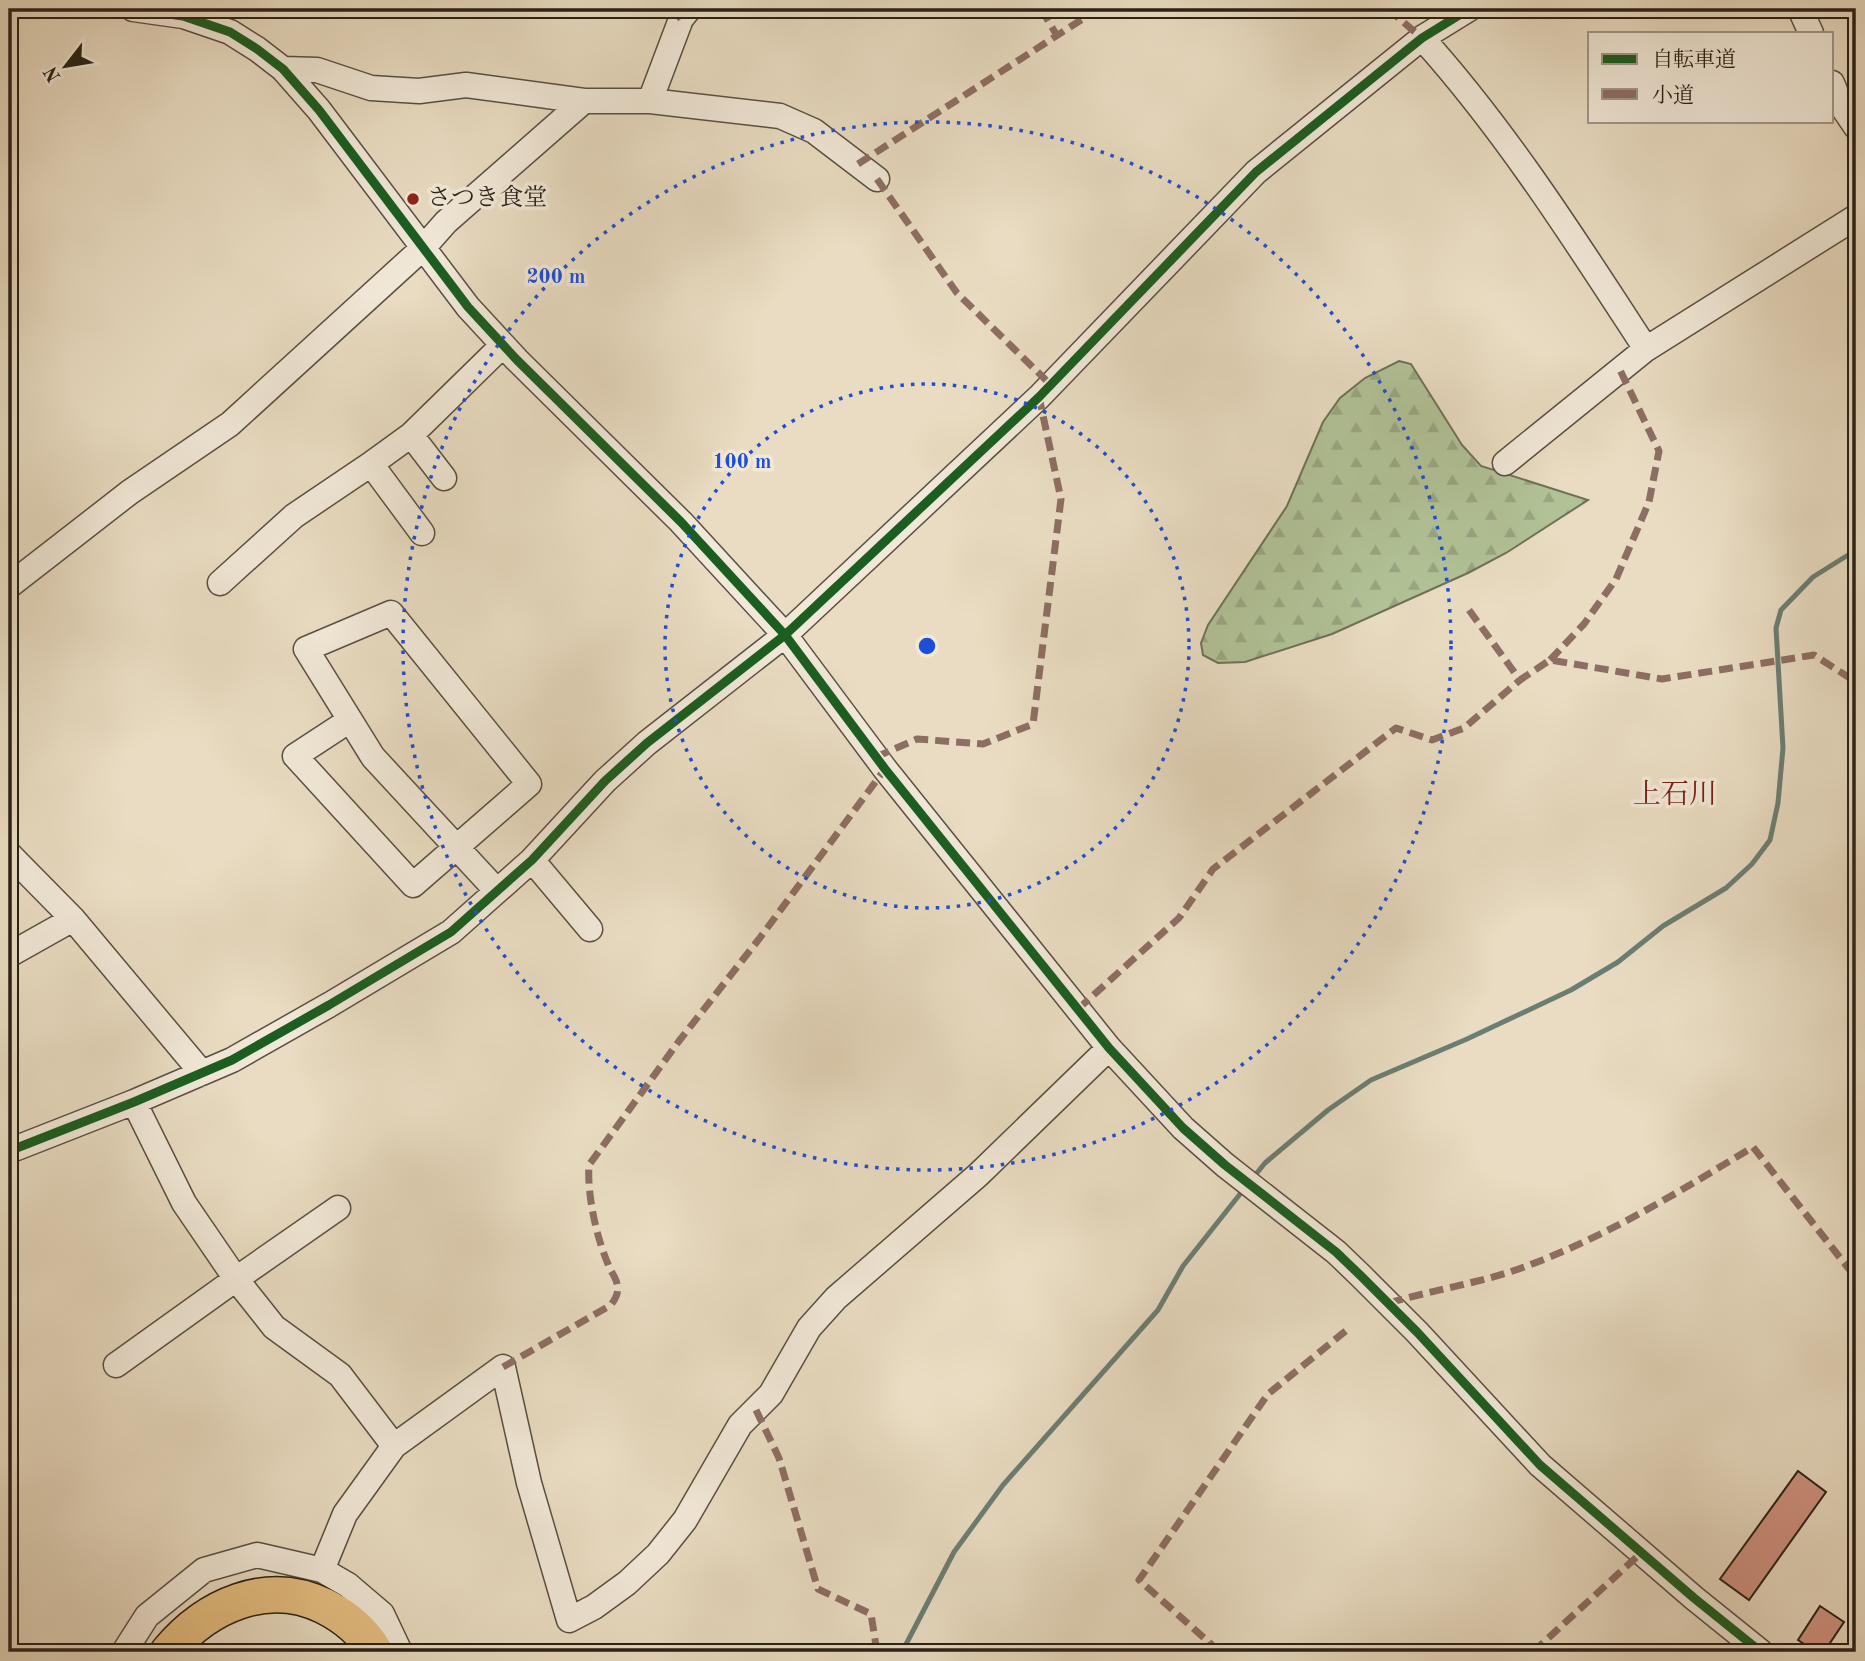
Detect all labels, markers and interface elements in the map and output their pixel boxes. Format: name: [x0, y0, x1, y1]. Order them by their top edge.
north arrow: [32, 32, 102, 102]
legend: [1588, 32, 1834, 122]
text: 自転車道: [1652, 48, 1736, 71]
text: N: [41, 62, 65, 85]
text: 小道: [1652, 84, 1694, 107]
place label: さつき食堂: [427, 184, 547, 211]
marker: さつき食堂: [405, 191, 421, 207]
text: 200 m: [526, 267, 586, 288]
text: 100 m: [712, 452, 772, 473]
centre of rings: [915, 634, 939, 658]
district label: 上石川: [1633, 779, 1717, 810]

